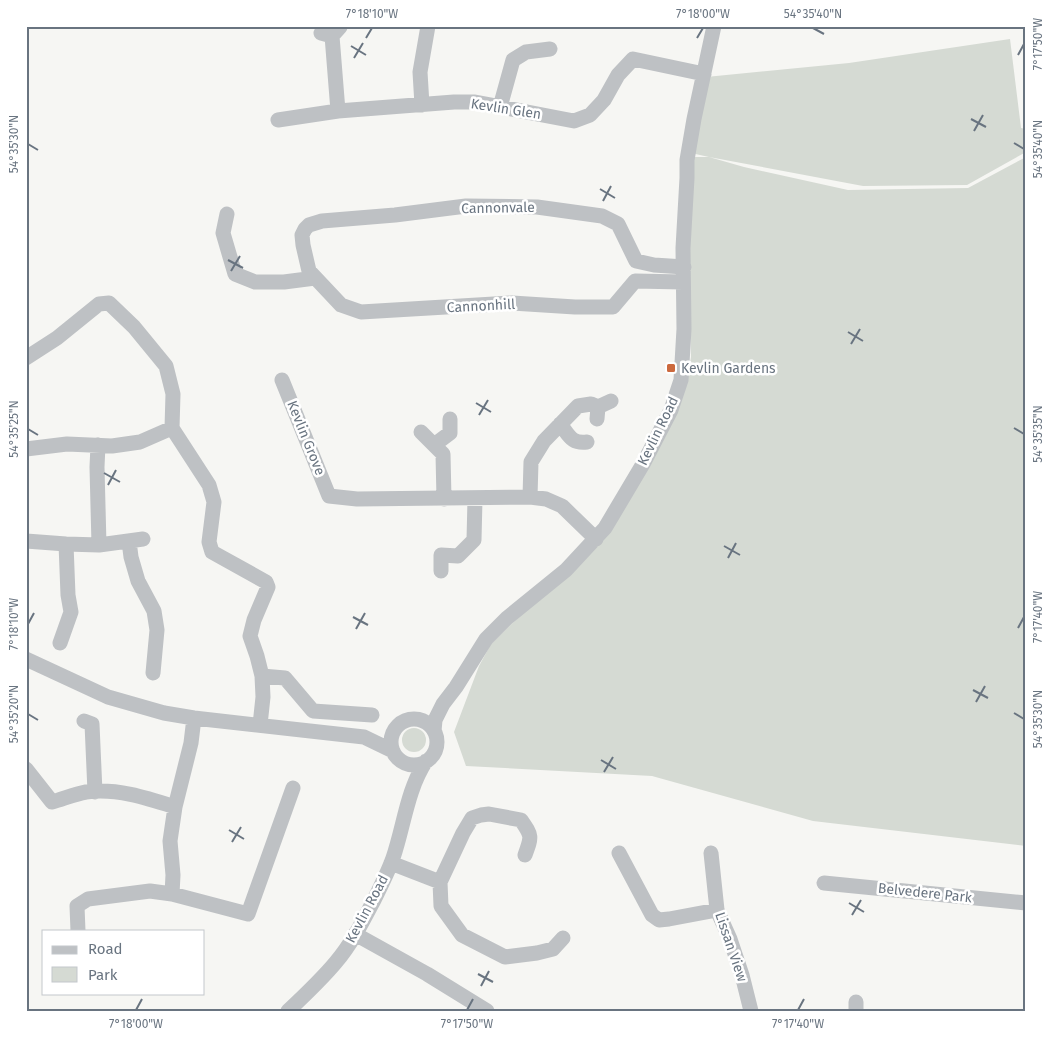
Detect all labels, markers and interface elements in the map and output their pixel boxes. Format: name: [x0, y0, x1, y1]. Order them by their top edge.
text: 7°18'10"W: [346, 7, 398, 21]
text: 7°18'00"W: [676, 7, 730, 21]
text: 54°35'40"N: [784, 7, 842, 21]
text: 7°17'50"W: [1031, 18, 1045, 70]
street label: Kevlin Glen: [470, 95, 542, 123]
text: 54°35'30"N: [7, 115, 21, 173]
text: 54°35'40"N: [1031, 120, 1045, 178]
street label: Cannonvale: [461, 199, 535, 217]
street label: Cannonhill: [446, 296, 516, 316]
place label: Kevlin Gardens: [681, 360, 776, 377]
marker: Kevlin Gardens: [665, 362, 677, 374]
street label: Kevlin Road: [634, 394, 682, 468]
street label: Kevlin Grove: [283, 398, 329, 478]
text: 54°35'25"N: [7, 400, 21, 458]
text: 54°35'35"N: [1031, 405, 1045, 463]
text: 7°17'40"W: [1031, 591, 1045, 643]
text: 7°18'10"W: [7, 598, 21, 650]
text: 54°35'20"N: [7, 685, 21, 743]
text: 54°35'30"N: [1031, 690, 1045, 748]
street label: Kevlin Road: [342, 872, 392, 946]
street label: Belvedere Park: [877, 880, 974, 906]
street label: Lissan View: [711, 910, 751, 984]
legend: [42, 930, 205, 994]
text: Road: [88, 940, 123, 958]
text: Park: [88, 966, 118, 984]
text: 7°18'00"W: [109, 1017, 163, 1031]
text: 7°17'50"W: [441, 1017, 493, 1031]
text: 7°17'40"W: [772, 1017, 824, 1031]

